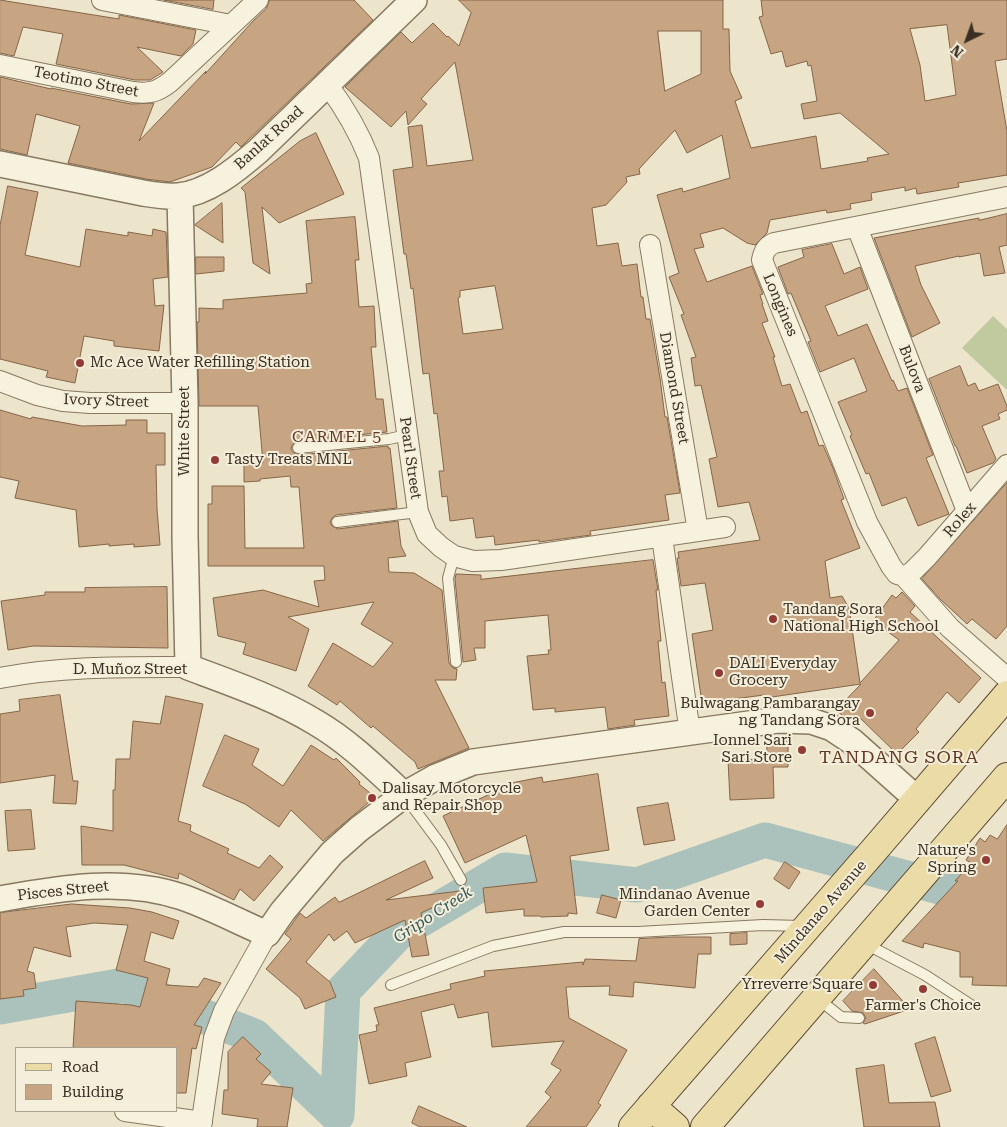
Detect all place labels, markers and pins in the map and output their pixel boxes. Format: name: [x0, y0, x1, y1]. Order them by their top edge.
place label: Mc Ace Water Refilling Station: [90, 354, 310, 372]
marker: Mc Ace Water Refilling Station: [74, 357, 86, 369]
place label: Tasty Treats MNL: [225, 451, 352, 469]
marker: Tasty Treats MNL: [209, 454, 221, 466]
place label: Tandang Sora National High School: [783, 601, 939, 636]
marker: Tandang Sora National High School: [767, 613, 779, 625]
place label: DALI Everyday Grocery: [729, 655, 837, 690]
marker: DALI Everyday Grocery: [713, 667, 725, 679]
place label: Bulwagang Pambarangay ng Tandang Sora: [680, 695, 860, 730]
marker: Bulwagang Pambarangay ng Tandang Sora: [864, 707, 876, 719]
place label: Ionnel Sari Sari Store: [713, 732, 792, 767]
marker: Ionnel Sari Sari Store: [796, 744, 808, 756]
place label: Dalisay Motorcycle and Repair Shop: [382, 780, 521, 815]
marker: Dalisay Motorcycle and Repair Shop: [366, 792, 378, 804]
place label: Nature's Spring: [917, 842, 976, 877]
marker: Nature's Spring: [980, 854, 992, 866]
place label: Mindanao Avenue Garden Center: [619, 886, 750, 921]
marker: Mindanao Avenue Garden Center: [754, 898, 766, 910]
place label: Yrreverre Square: [741, 976, 863, 994]
marker: Yrreverre Square: [867, 979, 879, 991]
marker: Farmer's Choice: [917, 983, 929, 995]
place label: Farmer's Choice: [865, 997, 981, 1015]

